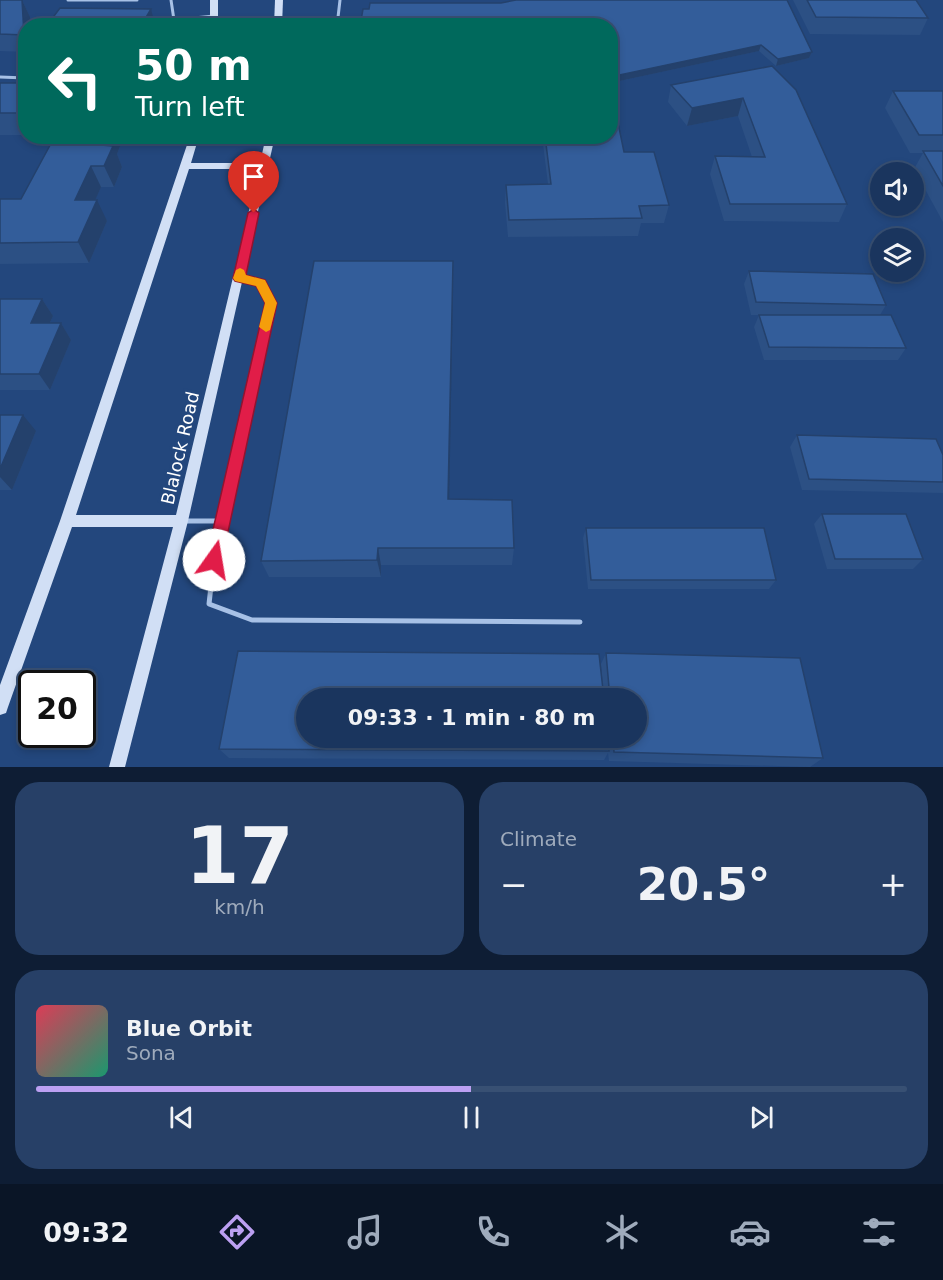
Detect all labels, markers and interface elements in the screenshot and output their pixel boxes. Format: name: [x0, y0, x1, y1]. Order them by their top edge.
text: 50 m: [135, 41, 252, 90]
icon: left: [36, 42, 114, 120]
text: Turn left: [135, 91, 245, 122]
pin: [228, 151, 279, 213]
icon: arrive: [237, 160, 270, 193]
map controls: [870, 162, 924, 282]
button: sound: [870, 162, 924, 216]
button: layers: [870, 228, 924, 282]
street label: Blalock Road: [157, 389, 203, 507]
position arrow: [182, 528, 246, 592]
speed limit sign: 20: [18, 670, 96, 748]
text: 09:33 · 1 min · 80 m: [348, 705, 595, 730]
text: 17: [185, 811, 294, 901]
text: Climate: [500, 827, 577, 851]
text: 20.5°: [637, 858, 770, 911]
text: −: [500, 865, 528, 904]
text: +: [879, 865, 907, 904]
text: km/h: [214, 895, 265, 919]
text: Blue Orbit: [126, 1016, 252, 1041]
text: Sona: [126, 1041, 176, 1065]
icon: previous: [165, 1101, 198, 1134]
icon: pause: [455, 1101, 488, 1134]
icon: next: [745, 1101, 778, 1134]
icon: directions: [216, 1211, 258, 1253]
icon: music: [344, 1211, 386, 1253]
icon: phone: [472, 1211, 514, 1253]
icon: climate: [601, 1211, 643, 1253]
icon: car: [729, 1211, 771, 1253]
icon: filters: [858, 1211, 900, 1253]
text: 09:32: [43, 1217, 129, 1248]

